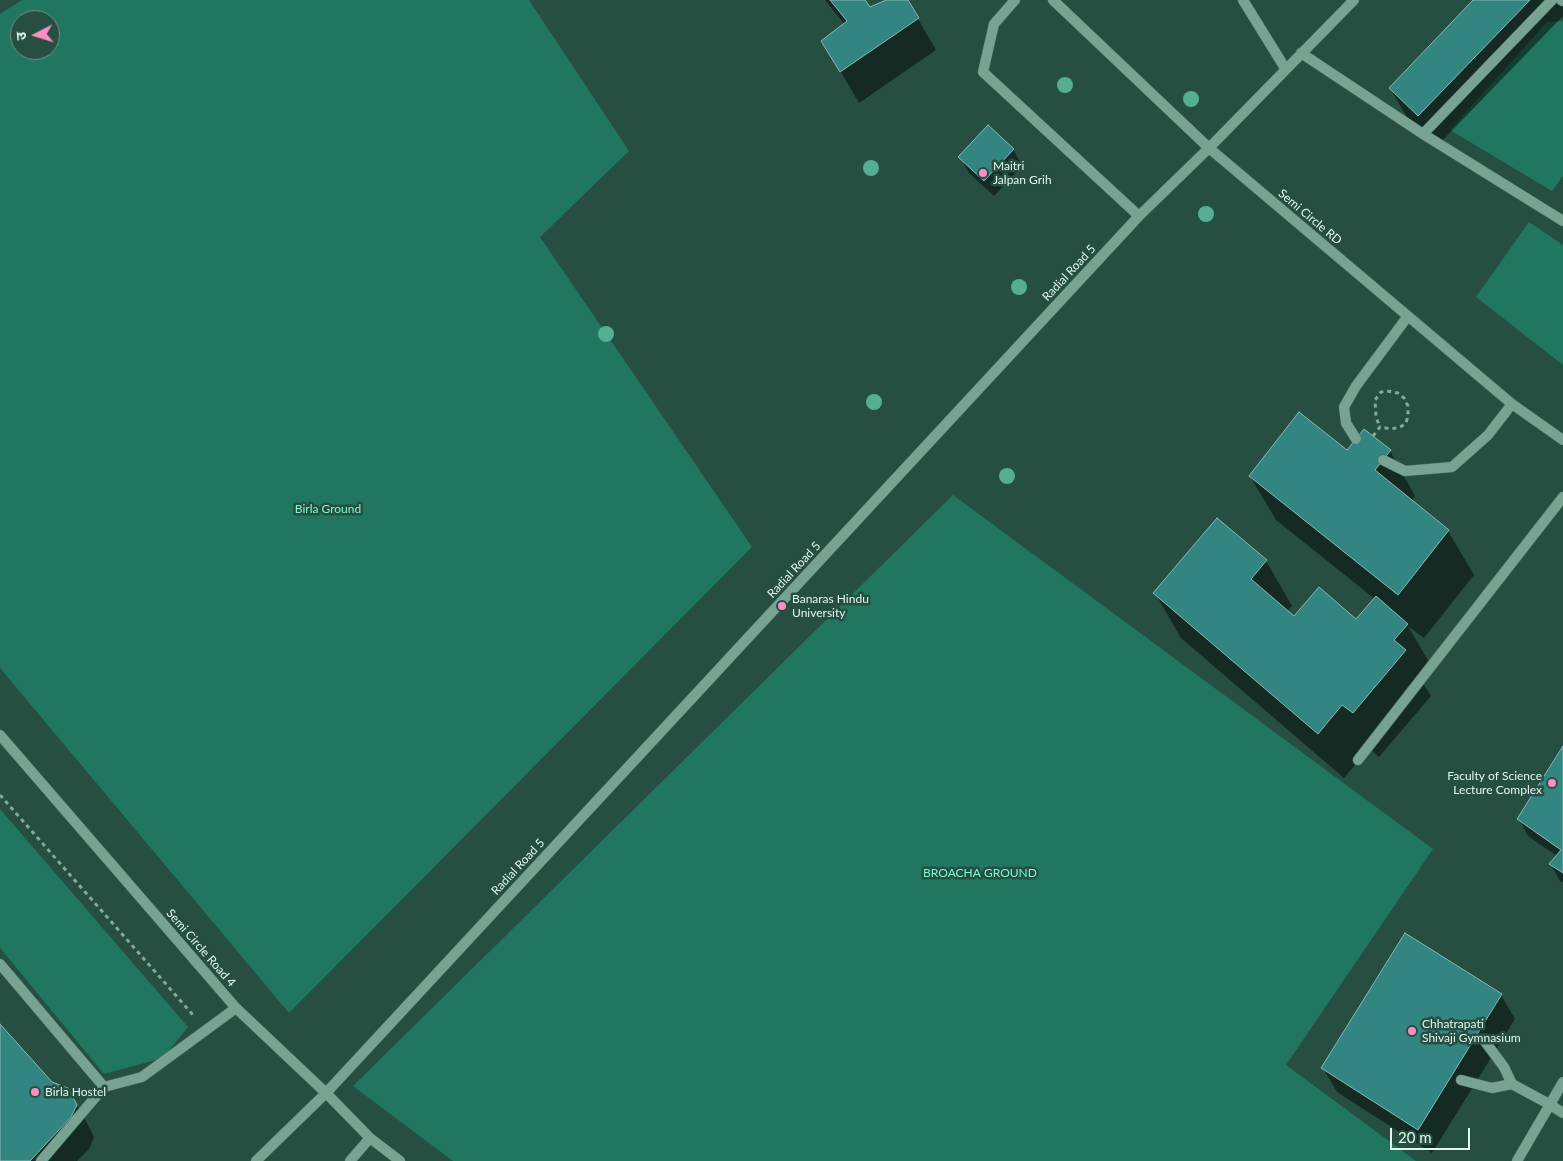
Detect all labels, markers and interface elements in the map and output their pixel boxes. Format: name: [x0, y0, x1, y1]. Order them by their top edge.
north arrow: [10, 10, 60, 60]
text: उ: [12, 31, 29, 41]
place label: Maitri Jalpan Grih: [993, 159, 1052, 187]
marker: Maitri Jalpan Grih: [977, 167, 989, 179]
street label: Semi Circle RD: [1275, 186, 1345, 248]
street label: Radial Road 5: [1039, 242, 1099, 304]
park label: Birla Ground: [295, 502, 361, 516]
street label: Radial Road 5: [764, 539, 824, 601]
place label: Banaras Hindu University: [792, 592, 869, 620]
marker: Banaras Hindu University: [776, 600, 788, 612]
place label: Faculty of Science Lecture Complex: [1447, 769, 1542, 797]
marker: Faculty of Science Lecture Complex: [1546, 777, 1558, 789]
street label: Radial Road 5: [488, 836, 548, 898]
park label: BROACHA GROUND: [923, 866, 1037, 880]
street label: Semi Circle Road 4: [163, 906, 239, 990]
place label: Chhatrapati Shivaji Gymnasium: [1422, 1017, 1521, 1045]
marker: Chhatrapati Shivaji Gymnasium: [1406, 1025, 1418, 1037]
place label: Birla Hostel: [45, 1085, 106, 1099]
marker: Birla Hostel: [29, 1086, 41, 1098]
scale bar: [1393, 1118, 1473, 1150]
text: 20 m: [1398, 1128, 1432, 1146]

